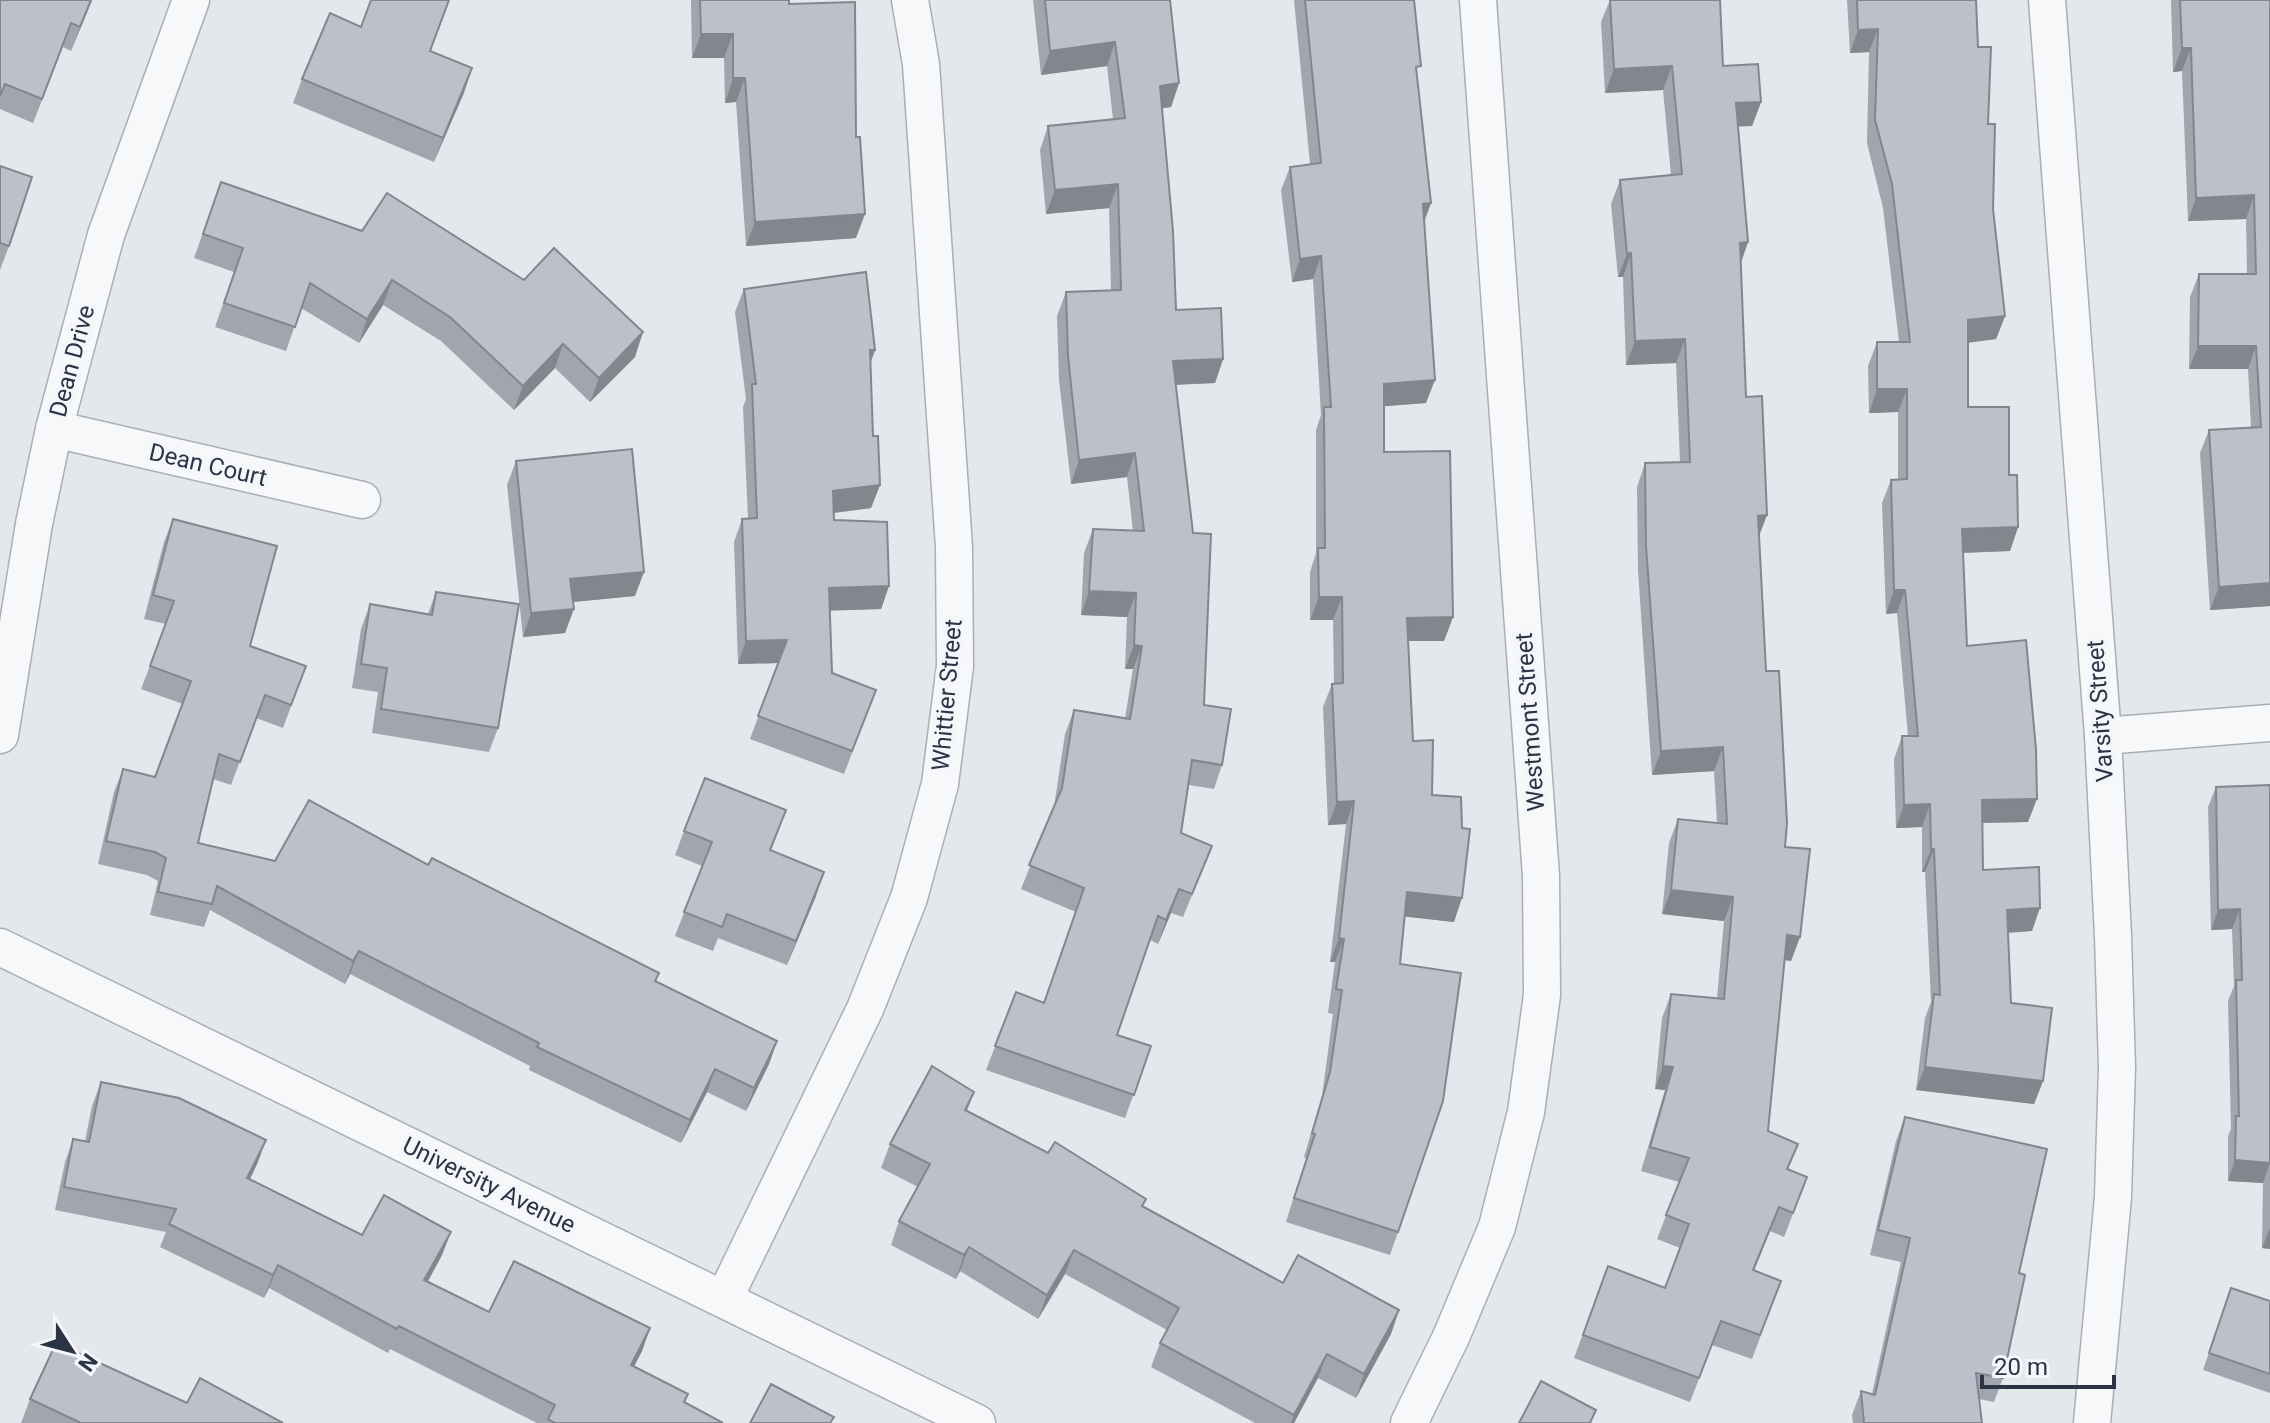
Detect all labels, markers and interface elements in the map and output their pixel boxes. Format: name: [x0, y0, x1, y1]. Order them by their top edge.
street label: Dean Drive: [44, 302, 100, 420]
street label: Dean Court: [146, 438, 270, 492]
street label: Whittier Street: [926, 618, 968, 772]
street label: Westmont Street: [1510, 632, 1550, 812]
street label: Varsity Street: [2081, 639, 2119, 783]
street label: University Avenue: [398, 1131, 580, 1239]
north arrow: [32, 1311, 112, 1391]
scale bar: [1982, 1339, 2114, 1389]
text: N: [73, 1349, 102, 1376]
text: 20 m: [1994, 1353, 2048, 1381]

